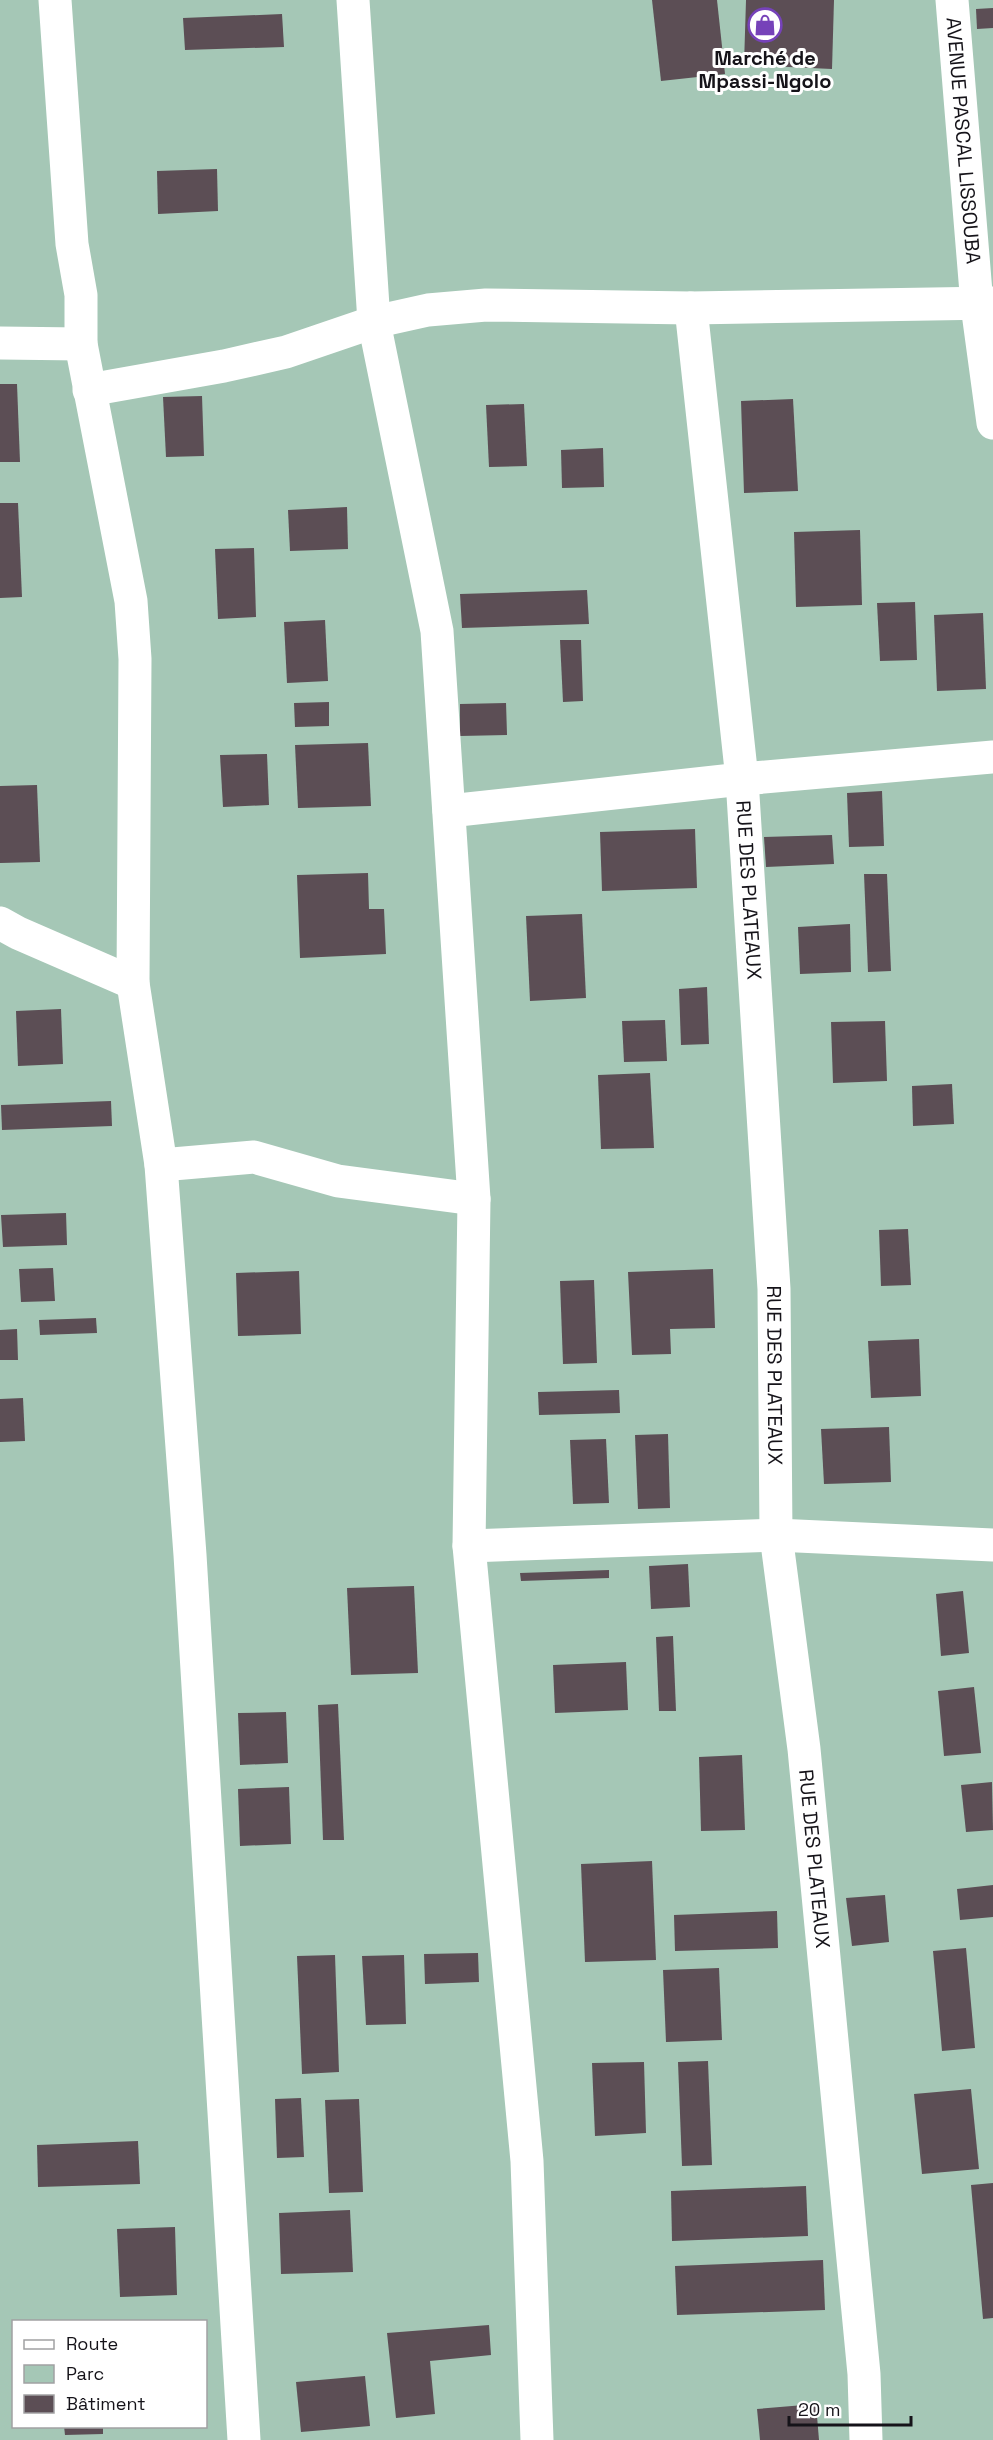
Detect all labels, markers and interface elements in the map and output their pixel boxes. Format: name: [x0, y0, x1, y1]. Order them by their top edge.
shop icon: Marché de Mpassi-Ngolo: [747, 7, 783, 43]
street label: AVENUE PASCAL LISSOUBA: [940, 16, 987, 265]
place label: Marché de Mpassi-Ngolo: [699, 45, 831, 94]
street label: RUE DES PLATEAUX: [730, 799, 768, 981]
street label: RUE DES PLATEAUX: [761, 1285, 788, 1465]
street label: RUE DES PLATEAUX: [793, 1768, 836, 1950]
legend: [12, 2320, 207, 2428]
text: Route: [66, 2332, 118, 2355]
text: Parc: [66, 2362, 104, 2385]
scale bar: [789, 2389, 910, 2427]
text: Bâtiment: [66, 2392, 146, 2415]
text: 20 m: [798, 2398, 841, 2421]

